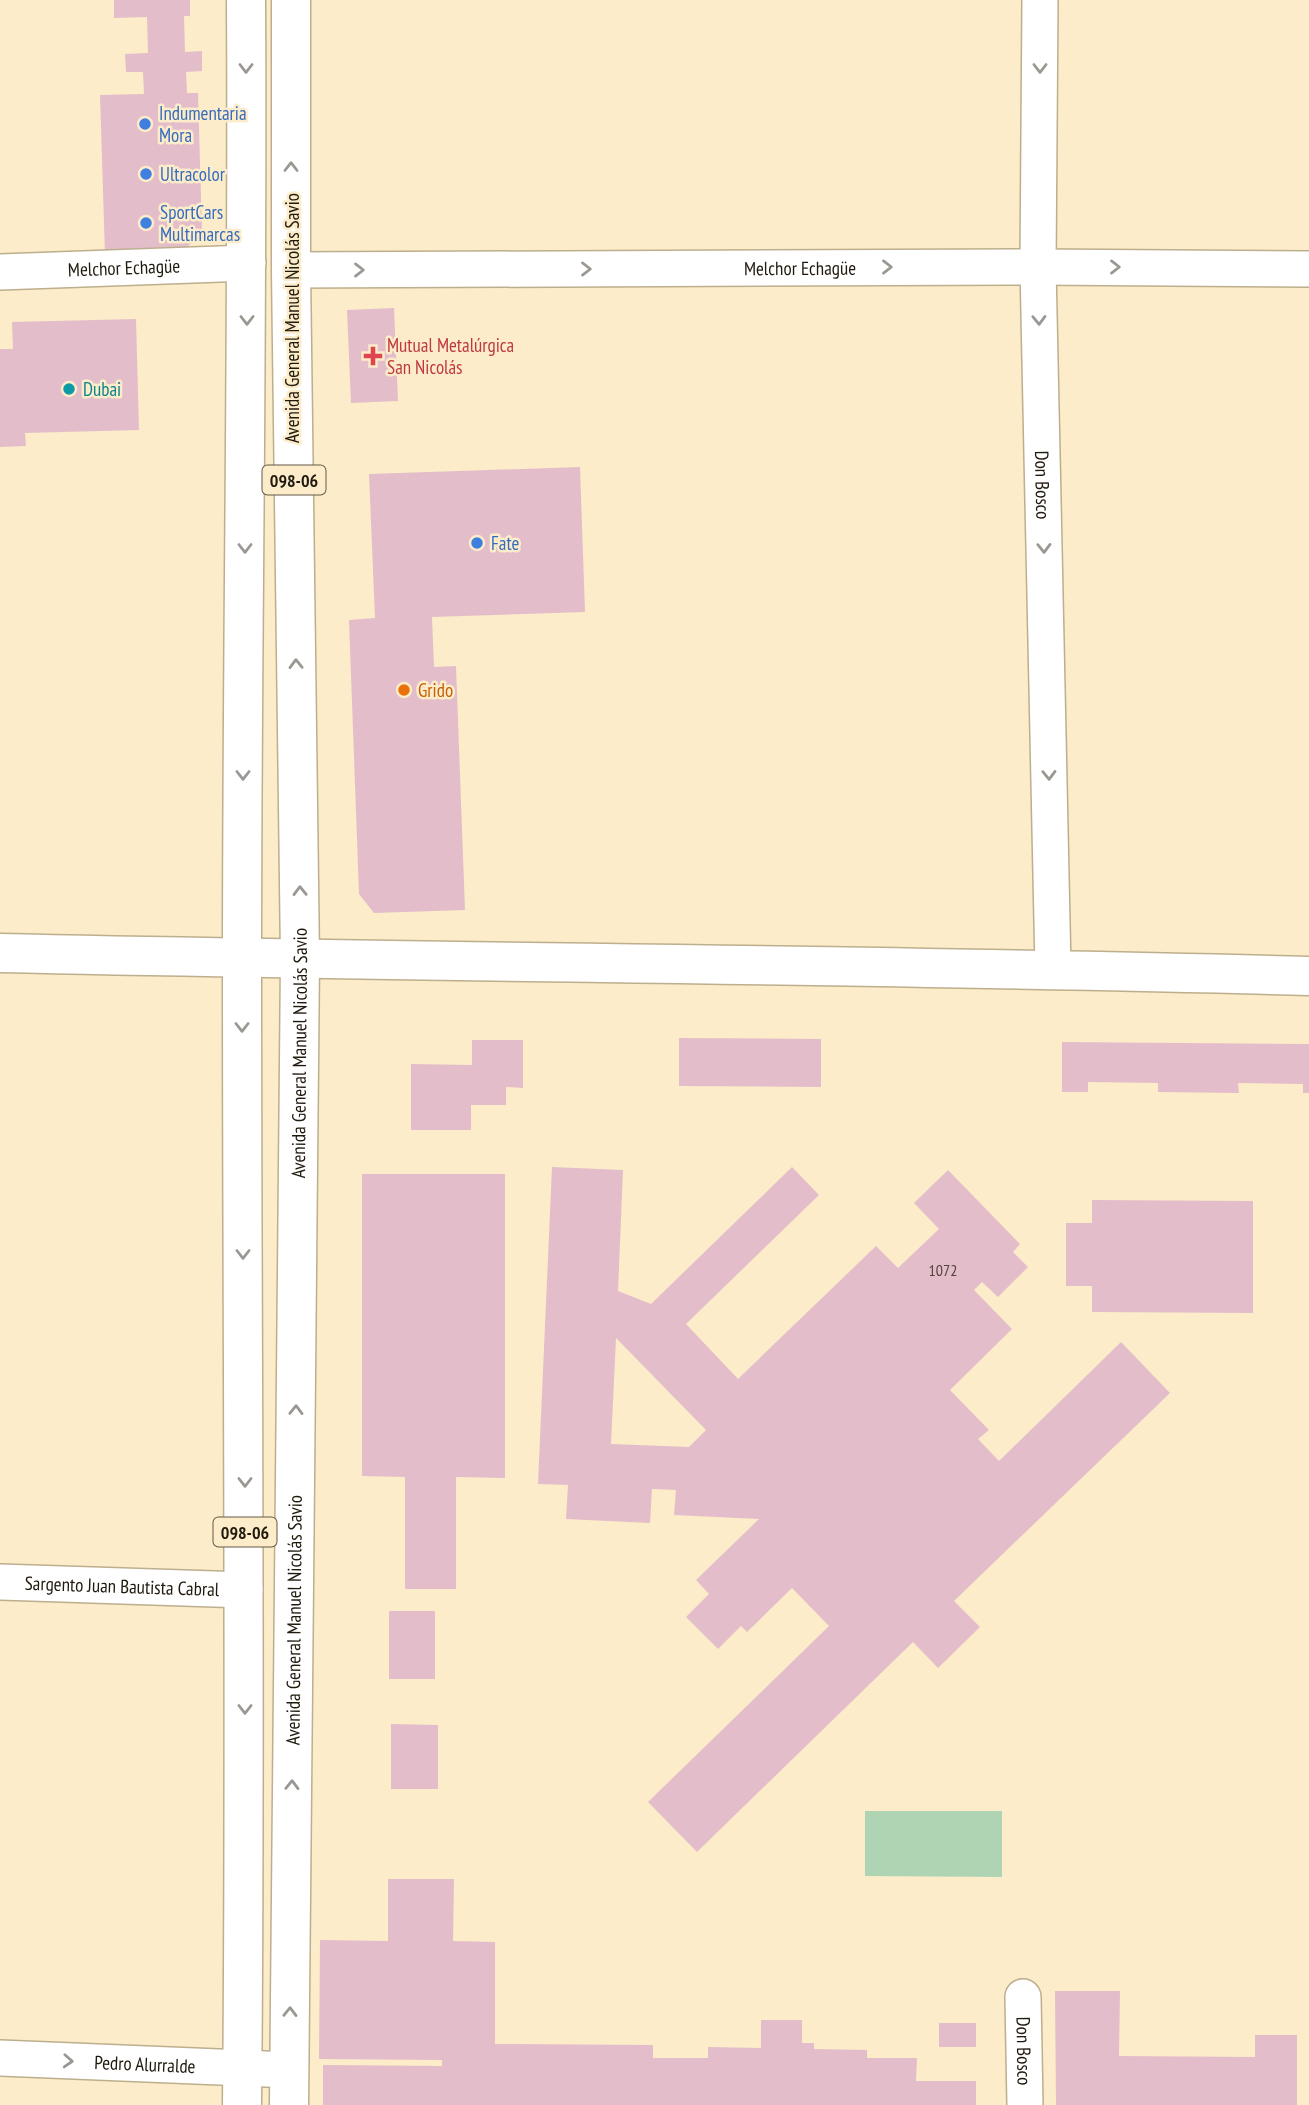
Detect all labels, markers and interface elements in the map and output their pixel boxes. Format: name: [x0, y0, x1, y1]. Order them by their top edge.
one-way arrow: [238, 63, 254, 74]
one-way arrow: [1032, 63, 1048, 74]
place label: Indumentaria Mora: [159, 101, 247, 147]
marker: Indumentaria Mora: [137, 116, 153, 132]
one-way arrow: [283, 161, 299, 172]
place label: Ultracolor: [160, 162, 226, 186]
marker: Ultracolor: [138, 166, 154, 182]
street label: Avenida General Manuel Nicolás Savio: [280, 193, 304, 443]
place label: SportCars Multimarcas: [160, 200, 240, 246]
marker: SportCars Multimarcas: [138, 215, 154, 231]
street label: Melchor Echagüe: [67, 253, 181, 282]
street label: Melchor Echagüe: [744, 256, 856, 280]
one-way arrow: [882, 260, 893, 275]
one-way arrow: [1110, 260, 1121, 275]
one-way arrow: [582, 261, 592, 277]
one-way arrow: [354, 262, 365, 278]
one-way arrow: [239, 315, 255, 326]
one-way arrow: [1032, 315, 1047, 326]
place label: Mutual Metalúrgica San Nicolás: [387, 333, 514, 379]
marker: Mutual Metalúrgica San Nicolás: [365, 348, 381, 364]
place label: Dubai: [83, 377, 121, 401]
marker: Dubai: [61, 381, 77, 397]
street label: Don Bosco: [1030, 450, 1055, 520]
road number: 098-06: [262, 466, 326, 494]
place label: Fate: [491, 531, 520, 555]
marker: Fate: [469, 535, 485, 551]
one-way arrow: [237, 543, 253, 553]
one-way arrow: [1036, 543, 1052, 553]
one-way arrow: [288, 658, 304, 668]
place label: Grido: [418, 678, 453, 702]
marker: Grido: [396, 682, 412, 698]
one-way arrow: [236, 770, 251, 781]
one-way arrow: [1041, 770, 1057, 781]
one-way arrow: [292, 885, 307, 896]
street label: Avenida General Manuel Nicolás Savio: [286, 928, 312, 1178]
one-way arrow: [234, 1022, 250, 1032]
one-way arrow: [235, 1249, 251, 1260]
house number: 1072: [929, 1260, 957, 1280]
one-way arrow: [288, 1405, 304, 1415]
one-way arrow: [237, 1477, 253, 1487]
street label: Avenida General Manuel Nicolás Savio: [280, 1495, 307, 1745]
road number: 098-06: [214, 1518, 276, 1546]
street label: Sargento Juan Bautista Cabral: [24, 1571, 220, 1601]
one-way arrow: [237, 1704, 252, 1715]
one-way arrow: [285, 1779, 300, 1790]
one-way arrow: [282, 2007, 298, 2017]
street label: Don Bosco: [1011, 2016, 1037, 2086]
street label: Pedro Alurralde: [94, 2050, 196, 2078]
one-way arrow: [63, 2053, 74, 2068]

